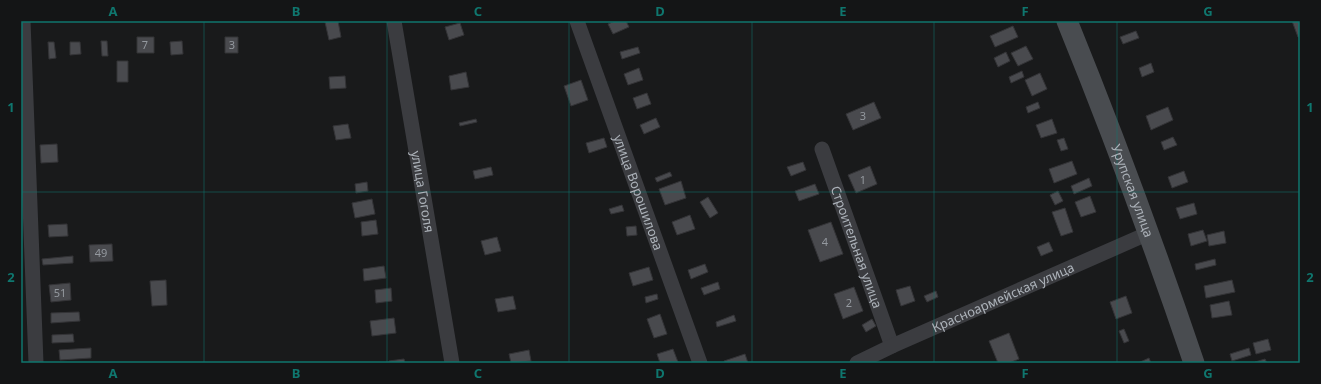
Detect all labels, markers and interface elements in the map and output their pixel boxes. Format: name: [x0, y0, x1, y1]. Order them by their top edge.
text: A: [109, 2, 118, 20]
text: B: [292, 2, 300, 20]
text: C: [474, 2, 482, 20]
text: D: [655, 2, 665, 20]
text: E: [839, 2, 847, 20]
text: F: [1021, 2, 1029, 20]
text: G: [1203, 2, 1213, 20]
house number: 7: [142, 37, 148, 52]
house number: 3: [229, 37, 235, 52]
text: 1: [7, 98, 15, 116]
text: 1: [1306, 98, 1314, 116]
house number: 3: [860, 108, 866, 123]
street label: улица Ворошилова: [610, 132, 668, 253]
street label: Урупская улица: [1107, 142, 1158, 240]
street label: улица Гоголя: [407, 149, 439, 234]
house number: 1: [860, 172, 866, 187]
street label: Строительная улица: [827, 183, 887, 311]
house number: 4: [822, 234, 829, 249]
house number: 49: [95, 245, 107, 260]
street label: Красноармейская улица: [929, 258, 1077, 336]
text: 2: [7, 268, 15, 286]
text: 2: [1306, 268, 1314, 286]
house number: 51: [54, 285, 66, 300]
house number: 2: [846, 295, 852, 310]
text: A: [109, 364, 118, 382]
text: B: [292, 364, 300, 382]
text: C: [474, 364, 482, 382]
text: D: [655, 364, 665, 382]
text: E: [839, 364, 847, 382]
text: F: [1021, 364, 1029, 382]
text: G: [1203, 364, 1213, 382]

